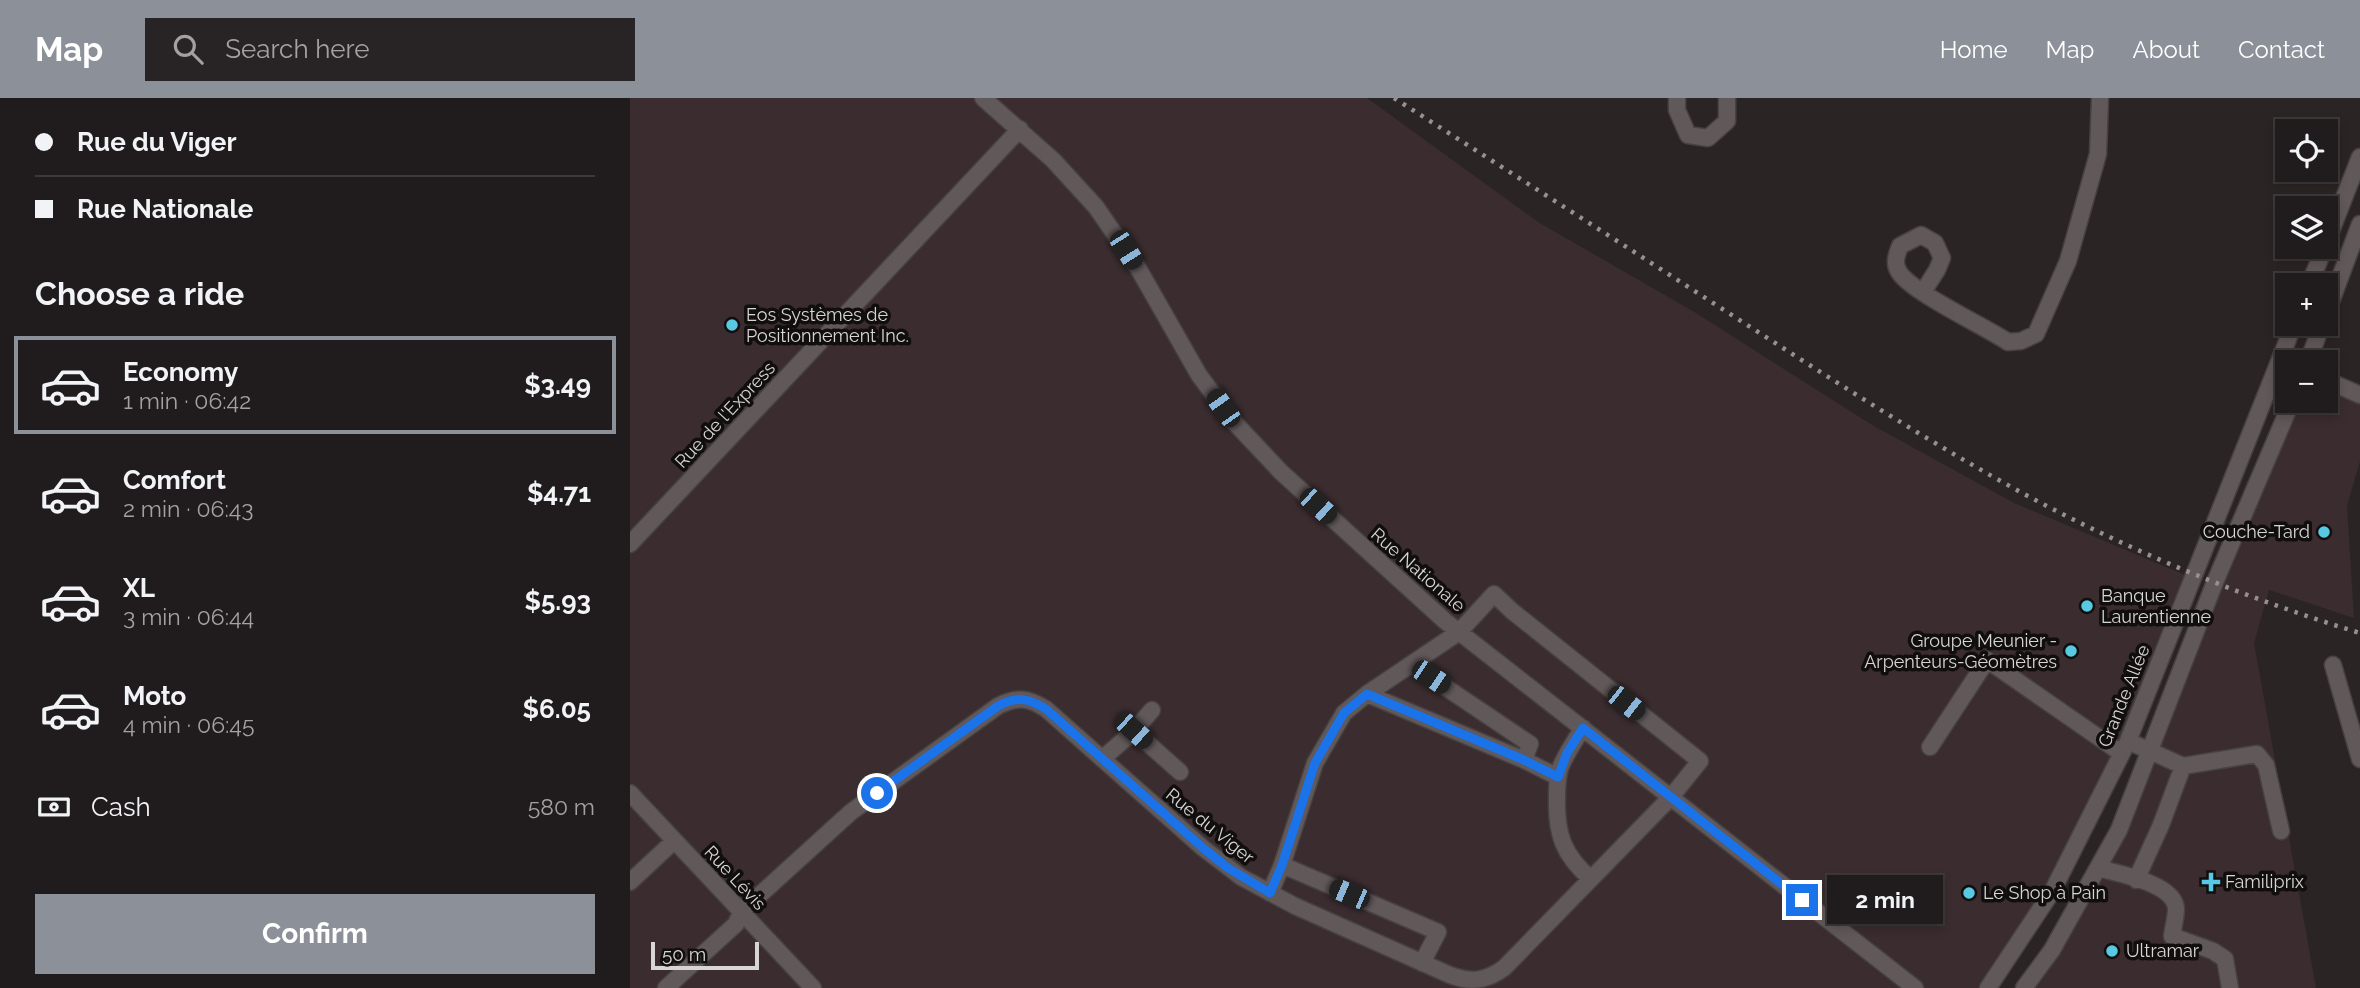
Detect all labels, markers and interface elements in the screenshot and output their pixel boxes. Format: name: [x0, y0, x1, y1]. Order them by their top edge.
search box: [145, 18, 635, 81]
text: Map: [35, 30, 103, 69]
icon: search: [169, 30, 207, 68]
text: Search here: [225, 34, 370, 64]
text: Home: [1940, 35, 2008, 64]
text: Map: [2046, 35, 2094, 64]
text: About: [2132, 35, 2200, 64]
text: Contact: [2238, 35, 2325, 64]
map controls: [2275, 119, 2338, 413]
button: locate: [2275, 119, 2338, 182]
text: Rue du Viger: [77, 127, 236, 157]
text: Rue Nationale: [77, 194, 253, 224]
button: layers: [2275, 196, 2338, 259]
car: [1106, 227, 1147, 273]
button: +: [2275, 273, 2338, 336]
text: Choose a ride: [35, 275, 244, 312]
place label: Eos Systèmes de Positionnement Inc.: [746, 304, 909, 346]
marker: Eos Systèmes de Positionnement Inc.: [724, 317, 740, 333]
button: −: [2275, 350, 2338, 413]
icon: car: [39, 354, 102, 417]
text: Economy: [123, 357, 238, 387]
street label: Rue de l'Express: [670, 357, 779, 472]
text: $3.49: [524, 370, 591, 400]
car: [1203, 385, 1244, 431]
text: 1 min · 06:42: [123, 387, 251, 414]
icon: car: [39, 462, 102, 525]
text: Comfort: [123, 465, 226, 495]
text: $4.71: [527, 478, 591, 508]
car: [1296, 484, 1341, 528]
text: 2 min · 06:43: [123, 495, 254, 522]
place label: Couche-Tard: [2203, 521, 2310, 542]
street label: Rue Nationale: [1367, 523, 1470, 616]
marker: Couche-Tard: [2316, 524, 2332, 540]
icon: car: [39, 570, 102, 633]
text: XL: [123, 573, 155, 603]
place label: Banque Laurentienne: [2101, 585, 2212, 627]
text: $5.93: [524, 586, 591, 616]
marker: Banque Laurentienne: [2079, 598, 2095, 614]
text: 3 min · 06:44: [123, 603, 254, 630]
place label: Groupe Meunier - Arpenteurs-Géomètres: [1864, 630, 2057, 672]
street label: Grande Allée: [2094, 641, 2154, 750]
marker: Groupe Meunier - Arpenteurs-Géomètres: [2063, 643, 2079, 659]
car: [1408, 657, 1455, 697]
icon: car: [39, 678, 102, 741]
text: Moto: [123, 681, 186, 711]
car: [1603, 682, 1650, 724]
text: $6.05: [523, 694, 591, 724]
car: [1112, 709, 1157, 753]
text: 4 min · 06:45: [123, 711, 254, 738]
route start: [861, 777, 893, 809]
street label: Rue du Viger: [1162, 784, 1259, 868]
icon: cash: [35, 788, 73, 826]
text: Cash: [91, 792, 151, 822]
text: 580 m: [528, 793, 595, 820]
street label: Rue Lévis: [700, 841, 771, 914]
place label: Familiprix: [2225, 871, 2304, 892]
marker: Familiprix: [2203, 874, 2219, 890]
car: [1326, 876, 1373, 912]
callout: 2 min: [1826, 876, 1942, 924]
place label: Le Shop à Pain: [1983, 882, 2106, 903]
route end: [1786, 884, 1818, 916]
marker: Le Shop à Pain: [1961, 885, 1977, 901]
text: 2 min: [1855, 886, 1915, 913]
button: Confirm: [35, 894, 595, 974]
scale bar: [651, 939, 760, 971]
place label: Ultramar: [2126, 940, 2200, 961]
text: 50 m: [662, 943, 706, 965]
marker: Ultramar: [2104, 943, 2120, 959]

